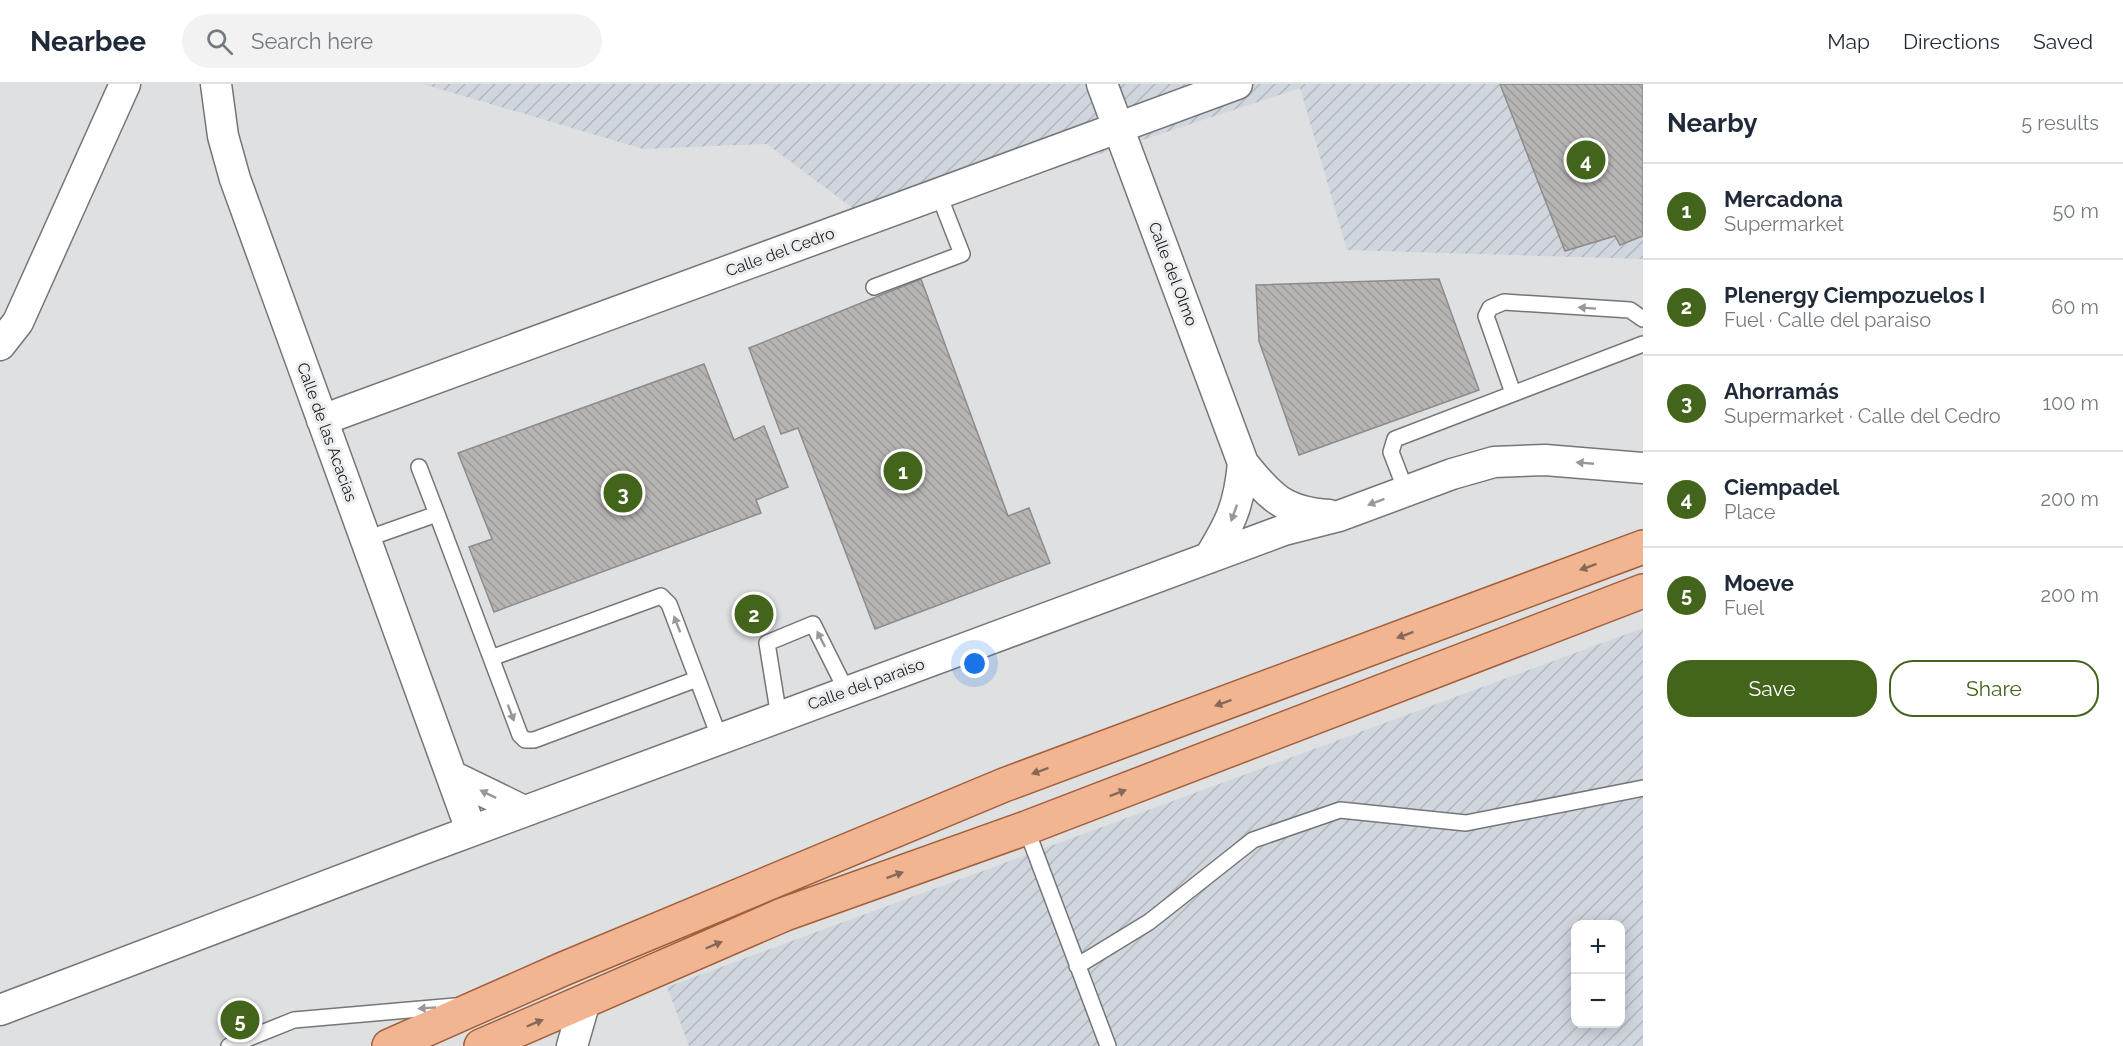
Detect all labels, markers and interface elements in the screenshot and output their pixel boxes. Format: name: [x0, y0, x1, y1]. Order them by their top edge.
search box: [182, 14, 602, 68]
text: Nearbee: [30, 25, 146, 58]
icon: search: [203, 25, 236, 58]
text: Search here: [251, 28, 373, 54]
text: Map: [1827, 29, 1870, 54]
text: Directions: [1903, 29, 2000, 54]
text: Saved: [2033, 29, 2093, 54]
text: Nearby: [1667, 108, 1757, 138]
text: 5 results: [2021, 111, 2099, 135]
pin: 4: [1566, 138, 1606, 182]
text: Mercadona: [1724, 186, 1843, 212]
text: 1: [1682, 199, 1691, 223]
text: 50 m: [2052, 199, 2099, 223]
text: Supermarket: [1724, 212, 1844, 236]
street label: Calle del Olmo: [1144, 219, 1202, 329]
street label: Calle del Cedro: [723, 224, 837, 280]
text: Plenergy Ciempozuelos I: [1724, 282, 1985, 308]
text: 2: [1681, 295, 1692, 319]
text: 60 m: [2051, 295, 2099, 319]
one-way arrow: [1578, 303, 1597, 312]
text: Fuel · Calle del paraiso: [1724, 308, 1931, 332]
street label: Calle de las Acacias: [293, 360, 361, 504]
text: Ahorramás: [1724, 378, 1839, 404]
text: 3: [1681, 391, 1692, 415]
text: 100 m: [2042, 391, 2099, 415]
text: Supermarket · Calle del Cedro: [1724, 404, 2001, 428]
pin: 1: [884, 448, 922, 494]
one-way arrow: [1575, 458, 1594, 468]
pin: 3: [604, 470, 642, 516]
text: Ciempadel: [1724, 474, 1839, 500]
text: 4: [1681, 487, 1692, 511]
text: 200 m: [2041, 487, 2099, 511]
one-way arrow: [1367, 498, 1385, 508]
text: Place: [1724, 500, 1775, 524]
one-way arrow: [1228, 504, 1238, 522]
one-way arrow: [1579, 563, 1597, 572]
text: Moeve: [1724, 570, 1794, 596]
text: 5: [1681, 583, 1692, 607]
text: 200 m: [2041, 583, 2099, 607]
pin: 2: [734, 592, 774, 636]
text: Fuel: [1724, 596, 1764, 620]
one-way arrow: [671, 615, 681, 633]
one-way arrow: [816, 631, 826, 648]
one-way arrow: [1396, 631, 1414, 641]
your location: [960, 649, 989, 678]
street label: Calle del paraiso: [805, 654, 927, 714]
button: Save: [1667, 660, 1877, 717]
button: Share: [1889, 660, 2099, 717]
one-way arrow: [1214, 699, 1232, 709]
one-way arrow: [507, 704, 517, 722]
one-way arrow: [1031, 767, 1049, 777]
one-way arrow: [1109, 787, 1127, 797]
one-way arrow: [479, 789, 496, 798]
one-way arrow: [886, 869, 904, 879]
map controls: [1571, 920, 1625, 1028]
button: +: [1571, 920, 1625, 974]
one-way arrow: [705, 940, 723, 950]
button: −: [1571, 974, 1625, 1028]
pin: 5: [220, 998, 260, 1042]
one-way arrow: [417, 1003, 436, 1012]
one-way arrow: [526, 1018, 544, 1028]

